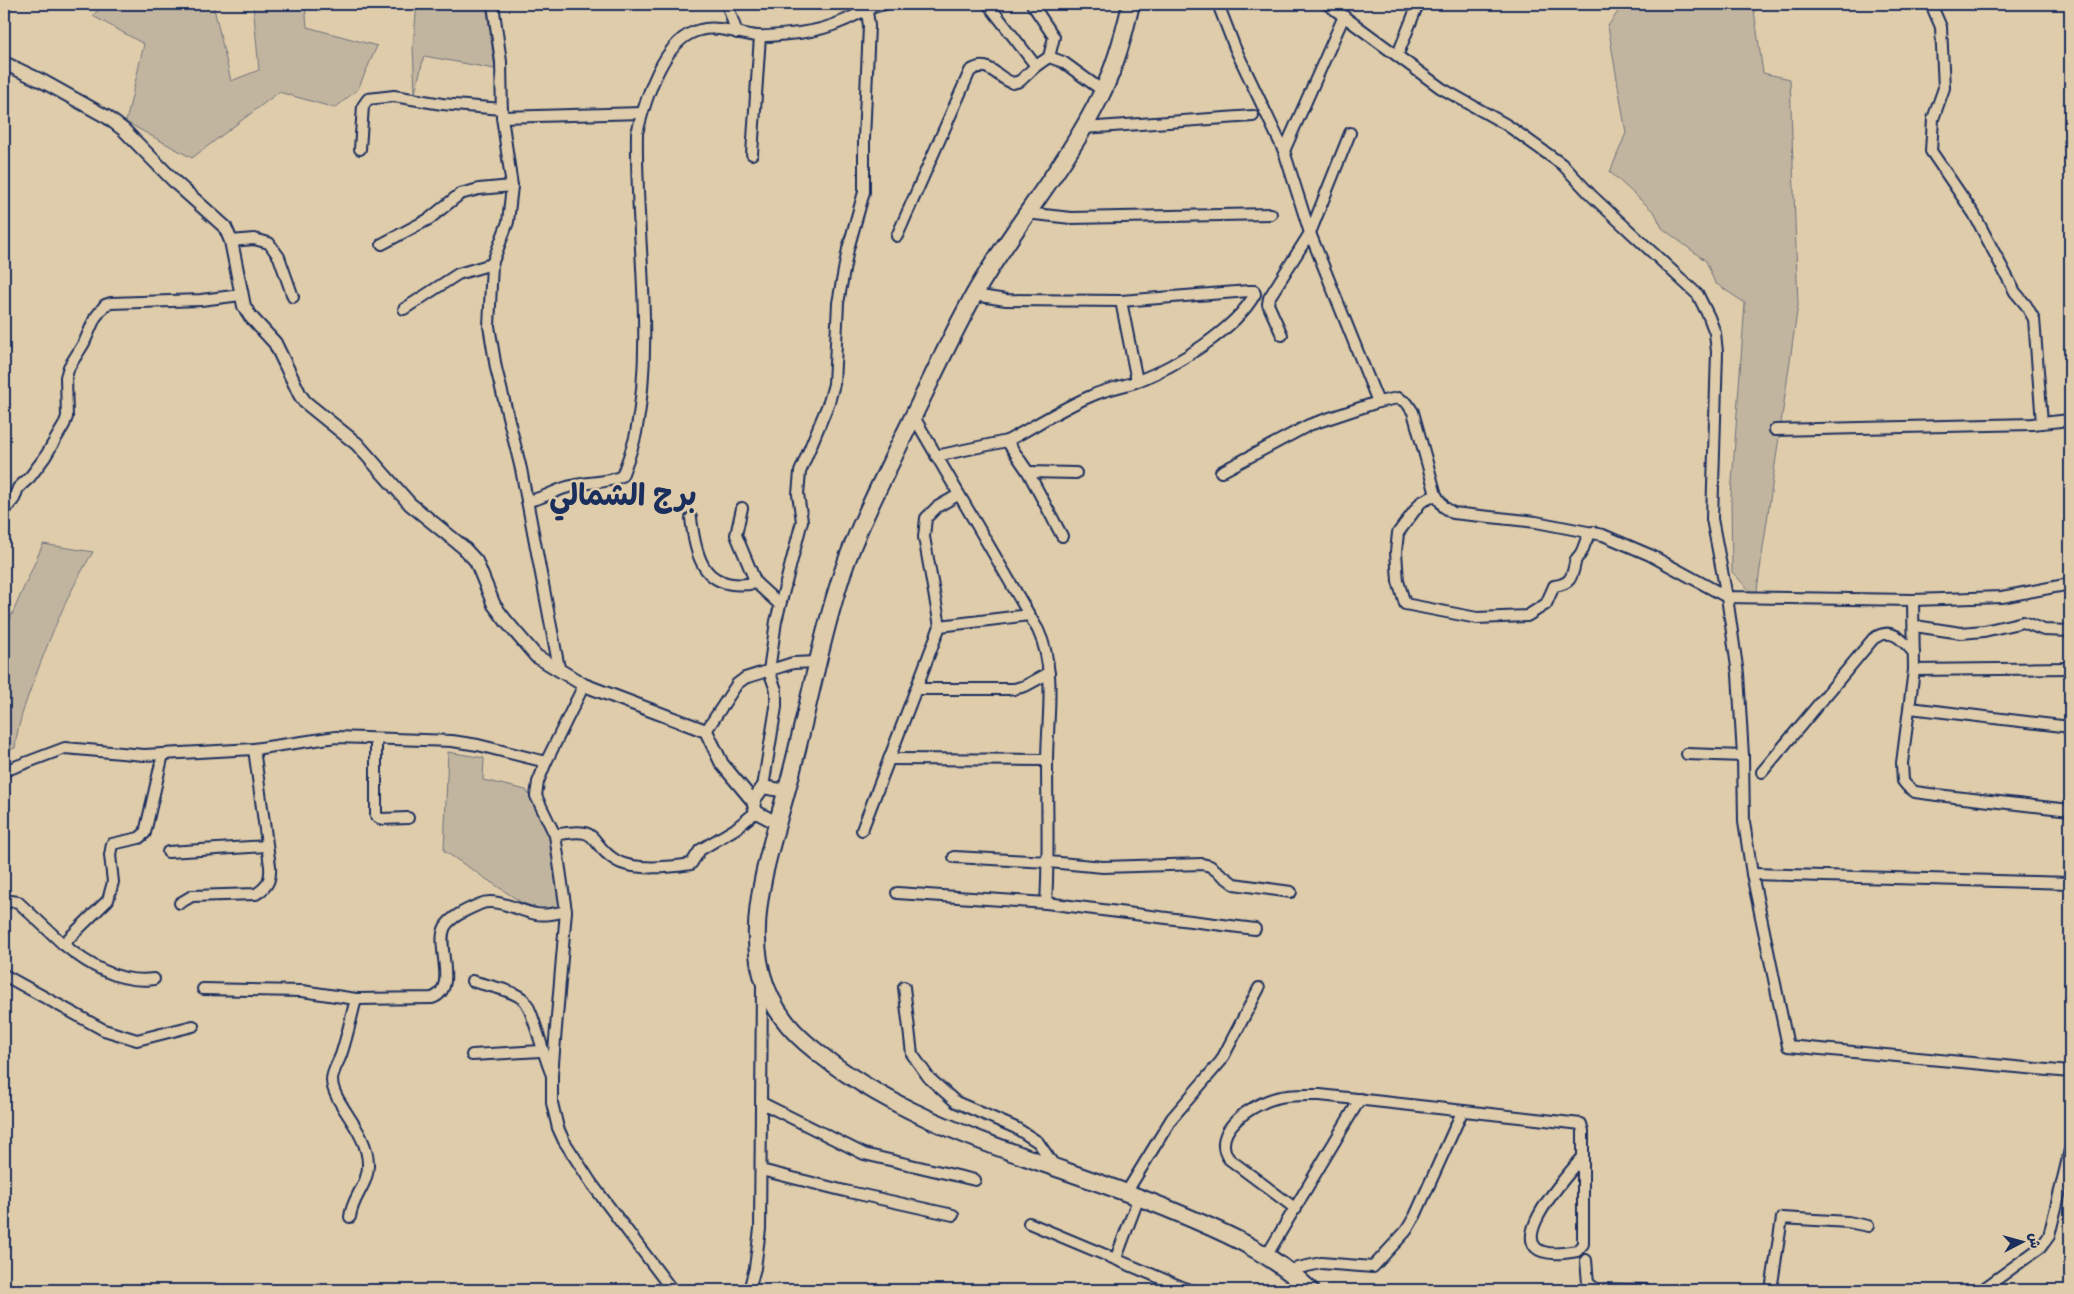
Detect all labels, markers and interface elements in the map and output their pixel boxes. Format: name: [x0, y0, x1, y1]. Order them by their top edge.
district label: برج الشمالي: [549, 476, 697, 521]
north arrow: [1996, 1216, 2046, 1266]
text: ش: [2025, 1232, 2044, 1249]

